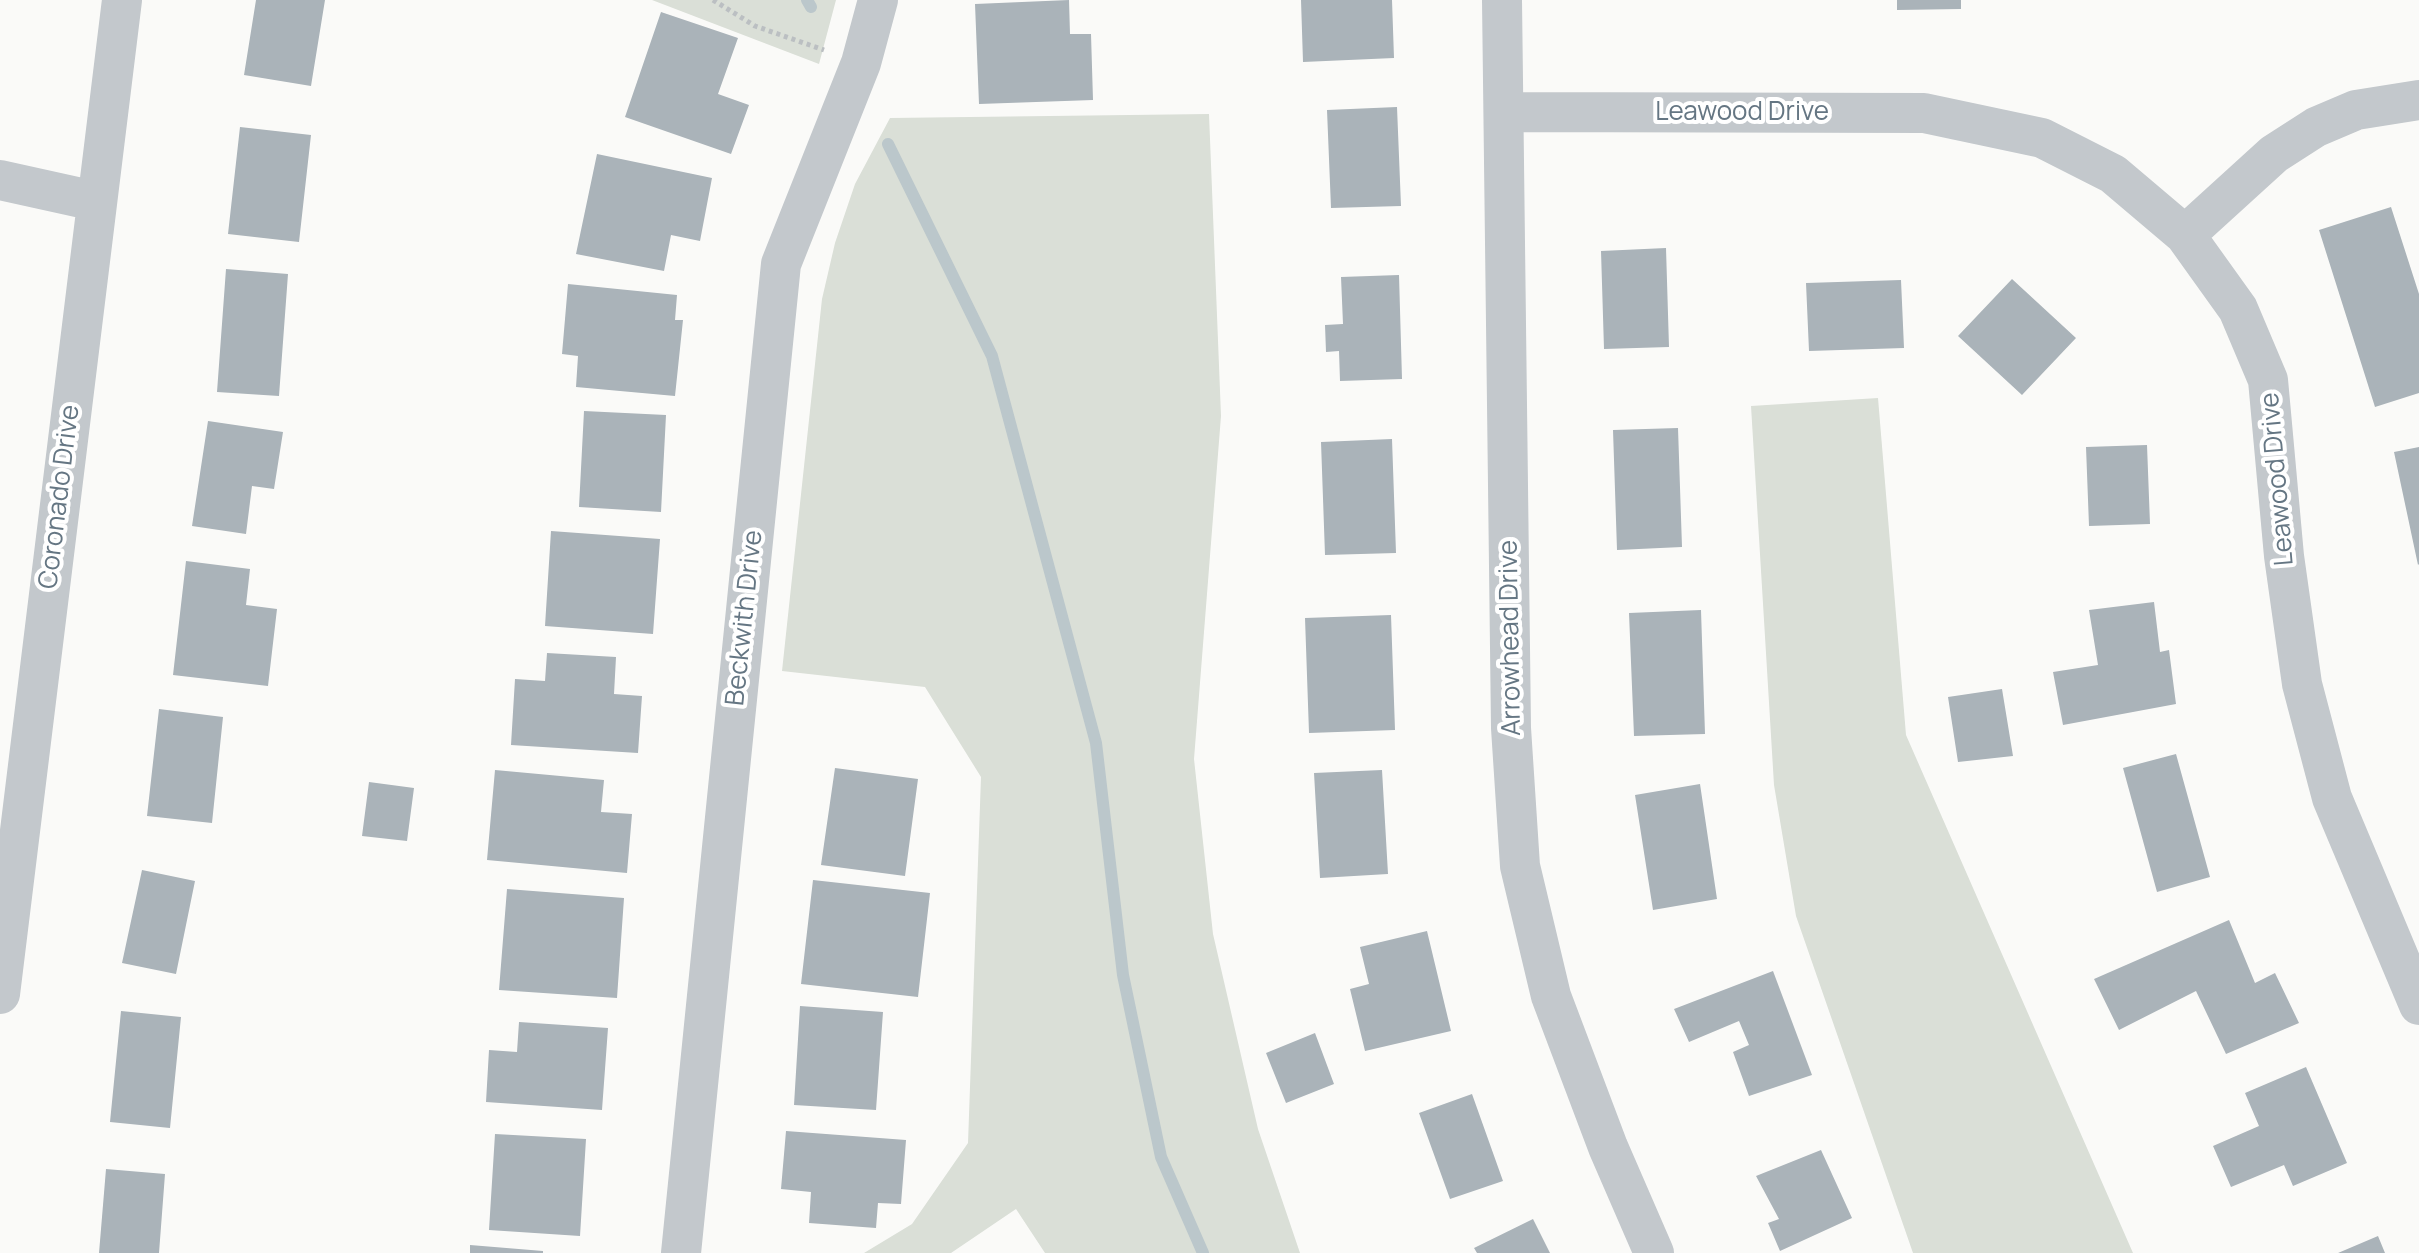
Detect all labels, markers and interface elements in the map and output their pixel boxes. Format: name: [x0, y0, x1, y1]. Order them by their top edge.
street label: Leawood Drive: [1655, 97, 1829, 129]
street label: Leawood Drive: [2255, 391, 2301, 567]
street label: Coronado Drive: [33, 403, 87, 591]
street label: Beckwith Drive: [720, 529, 770, 707]
street label: Arrowhead Drive: [1494, 540, 1528, 736]

